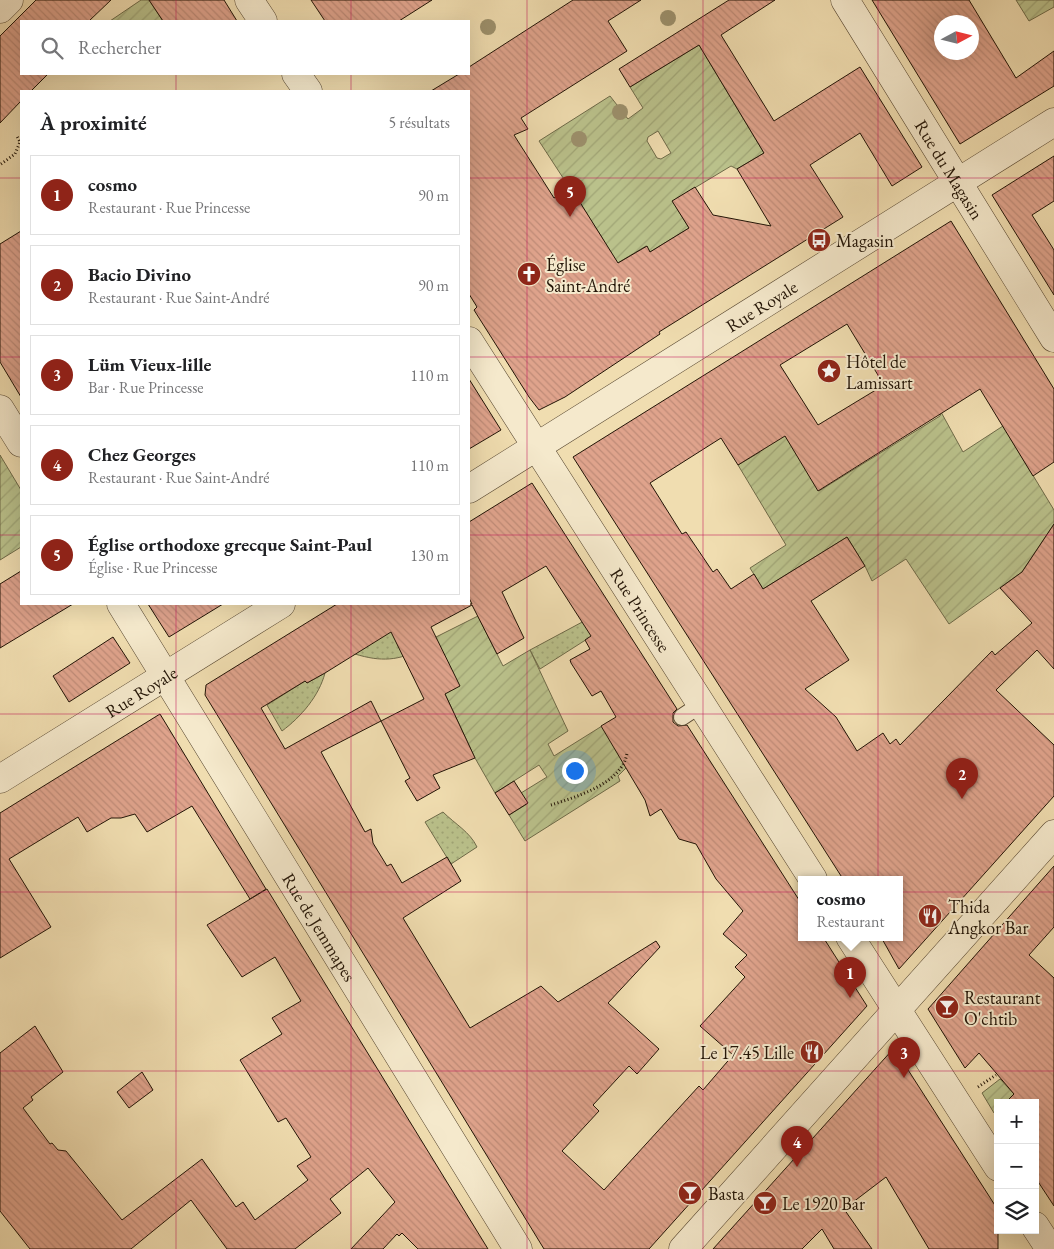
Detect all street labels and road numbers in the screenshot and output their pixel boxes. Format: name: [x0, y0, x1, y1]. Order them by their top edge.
street label: Rue du Magasin: [910, 115, 989, 224]
street label: Rue Royale: [721, 275, 801, 337]
street label: Rue Princesse: [605, 563, 676, 656]
street label: Rue Royale: [101, 660, 181, 722]
street label: Rue de Jemmapes: [278, 868, 362, 985]

